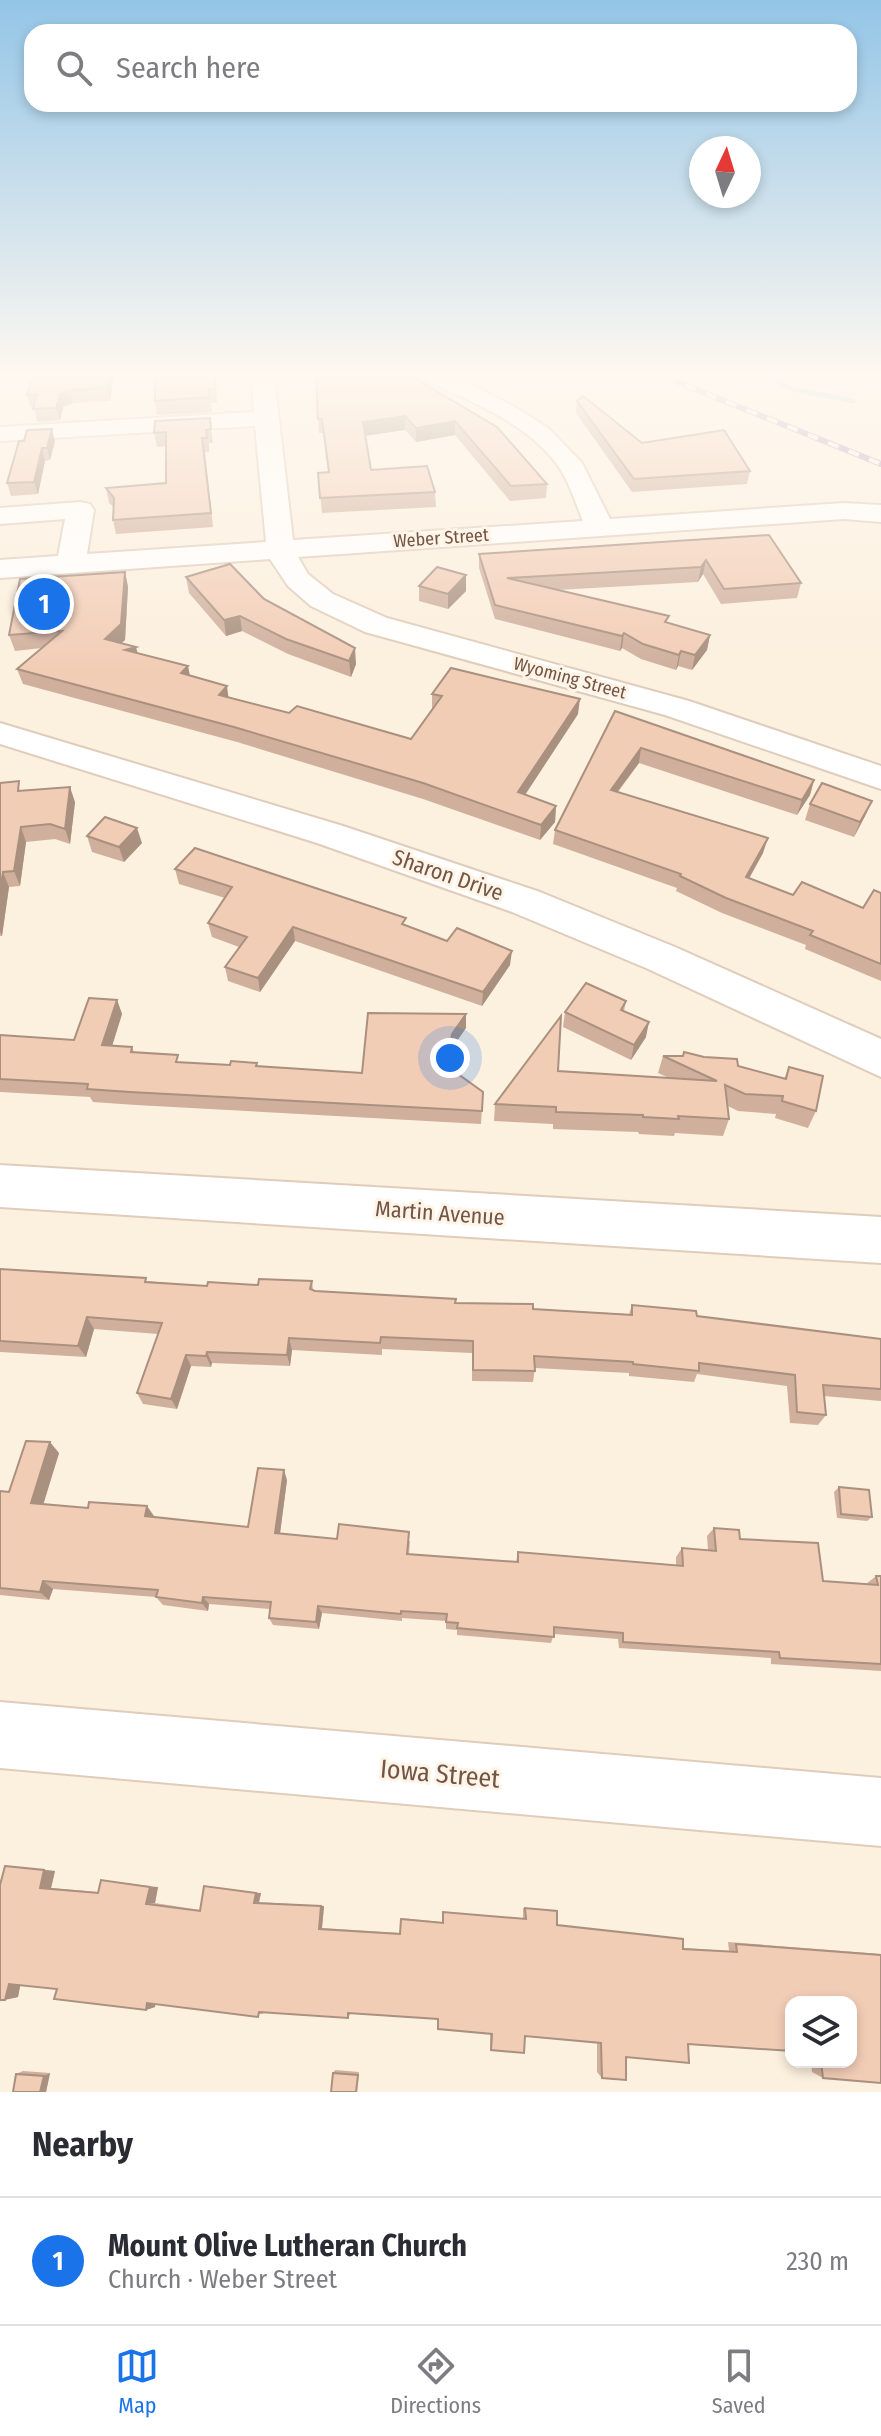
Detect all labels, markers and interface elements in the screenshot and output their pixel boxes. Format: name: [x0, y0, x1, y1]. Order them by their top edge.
search box: [24, 24, 857, 112]
icon: search: [52, 46, 96, 90]
text: Search here: [116, 50, 261, 86]
north arrow: [689, 136, 761, 208]
street label: Weber Street: [393, 524, 489, 552]
pin: 1: [18, 574, 70, 634]
street label: Wyoming Street: [511, 652, 629, 704]
street label: Sharon Drive: [389, 843, 507, 907]
your location: [430, 1038, 470, 1078]
street label: Martin Avenue: [374, 1195, 506, 1231]
street label: Iowa Street: [379, 1753, 502, 1795]
map controls: [785, 1996, 857, 2068]
button: layers: [785, 1996, 857, 2068]
text: Nearby: [32, 2124, 133, 2165]
text: Mount Olive Lutheran Church: [108, 2228, 467, 2264]
text: 1: [53, 2246, 64, 2277]
text: 230 m: [786, 2246, 849, 2277]
text: Church · Weber Street: [108, 2264, 337, 2295]
tab: Map: [115, 2344, 159, 2419]
tab: Directions: [390, 2344, 481, 2419]
tab: Saved: [712, 2344, 766, 2419]

